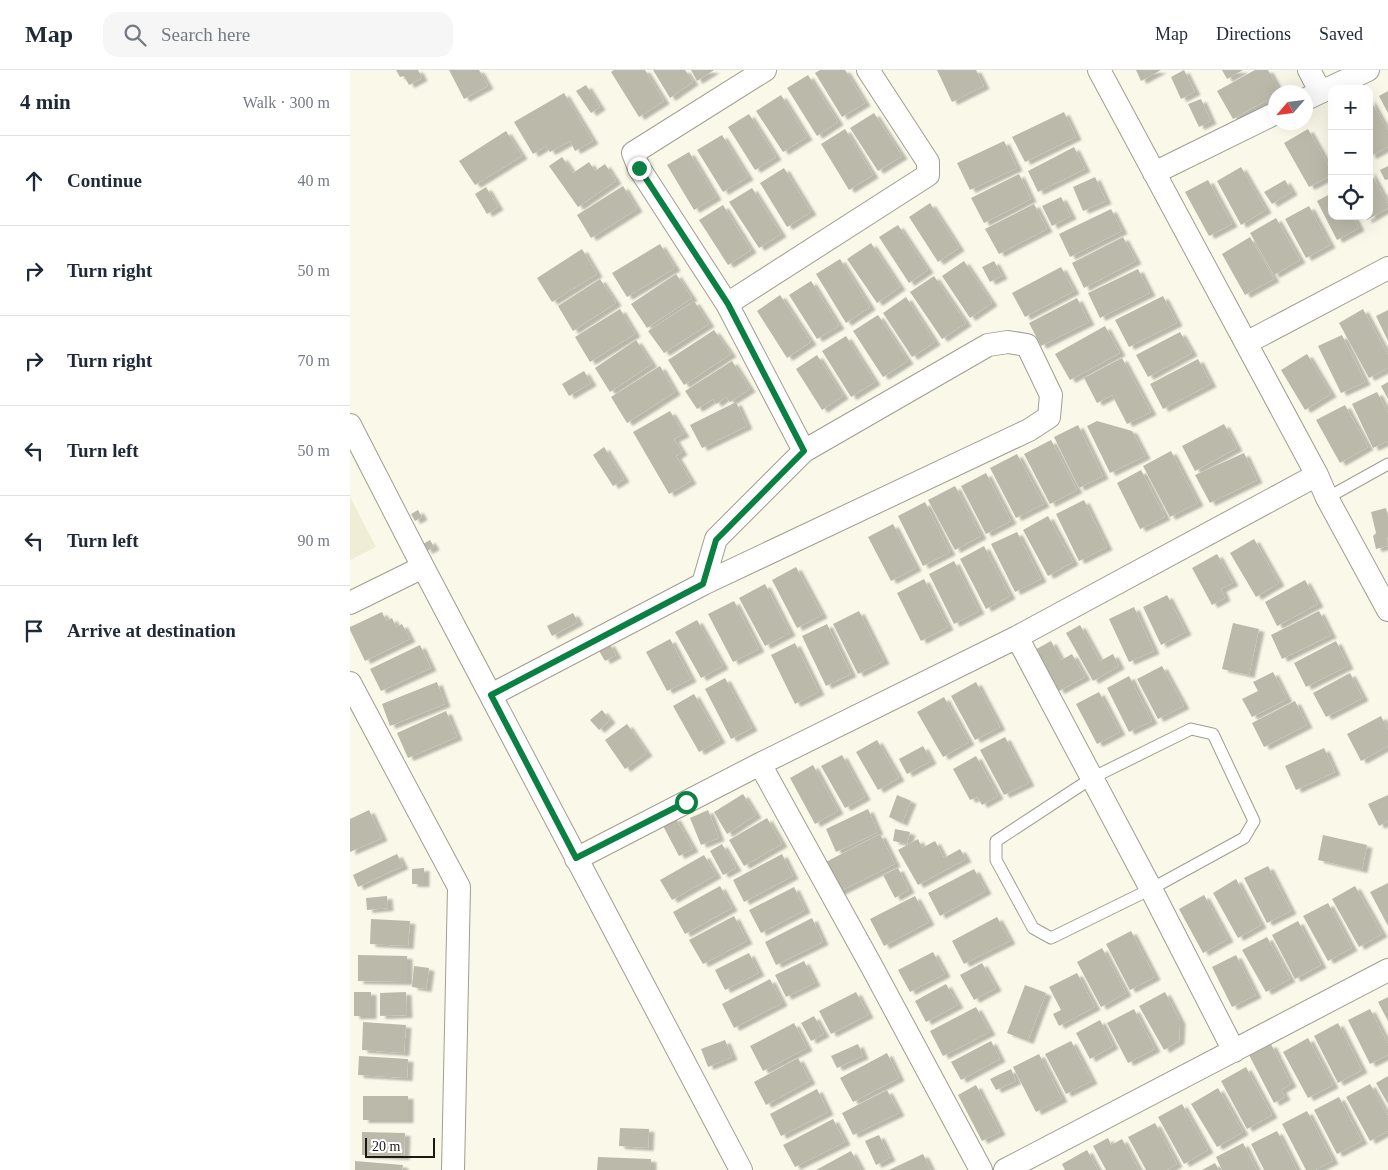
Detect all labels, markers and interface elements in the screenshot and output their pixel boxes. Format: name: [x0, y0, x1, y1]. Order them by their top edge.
search box: [103, 12, 453, 57]
text: Map: [25, 21, 73, 47]
icon: search: [121, 21, 149, 49]
text: Search here: [161, 24, 250, 45]
text: Map: [1155, 24, 1188, 44]
text: Directions: [1216, 24, 1291, 44]
text: Saved: [1319, 24, 1363, 44]
north arrow: [1268, 85, 1313, 130]
map controls: [1328, 85, 1373, 220]
button: +: [1328, 85, 1373, 130]
text: 4 min: [20, 90, 71, 114]
text: Walk · 300 m: [243, 94, 330, 111]
button: −: [1328, 130, 1373, 175]
route end: [628, 157, 651, 180]
icon: ahead: [20, 167, 48, 195]
text: Continue: [67, 170, 142, 191]
text: 40 m: [298, 172, 330, 189]
button: locate: [1328, 175, 1373, 220]
icon: right: [20, 257, 48, 285]
text: Turn right: [67, 260, 152, 281]
text: 50 m: [298, 262, 330, 279]
icon: right: [20, 347, 48, 375]
text: Turn right: [67, 350, 152, 371]
text: 70 m: [298, 352, 330, 369]
icon: left: [20, 437, 48, 465]
text: Turn left: [67, 440, 139, 461]
text: 50 m: [298, 442, 330, 459]
icon: left: [20, 527, 48, 555]
text: Turn left: [67, 530, 139, 551]
text: 90 m: [298, 532, 330, 549]
icon: arrive: [20, 617, 48, 645]
text: Arrive at destination: [67, 620, 236, 641]
route start: [675, 791, 698, 814]
scale bar: [365, 1135, 435, 1158]
text: 20 m: [372, 1139, 400, 1154]

